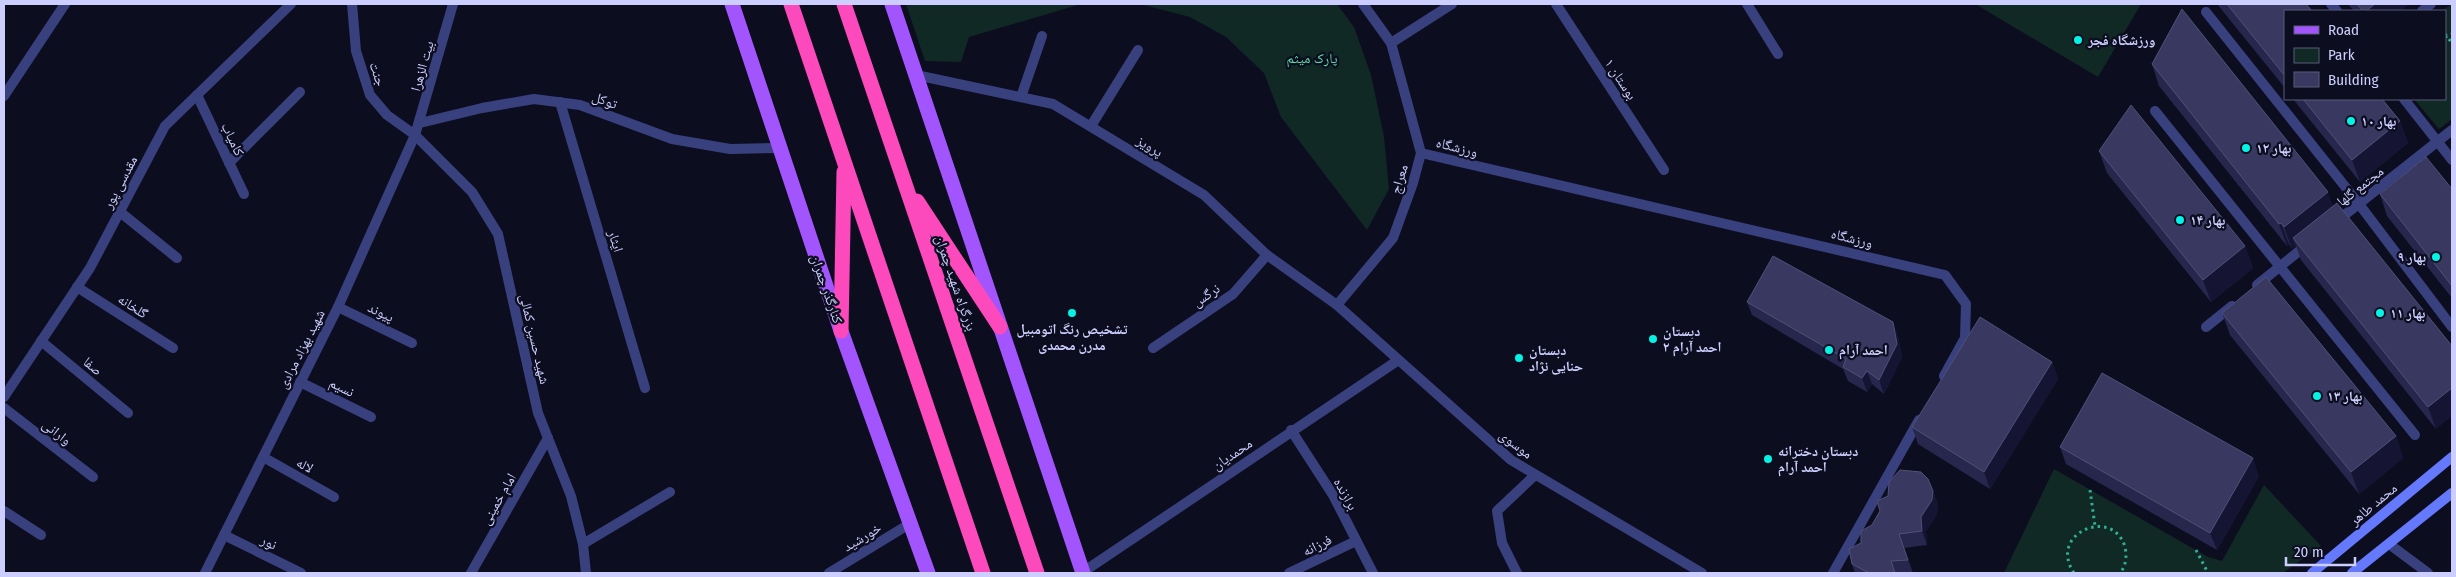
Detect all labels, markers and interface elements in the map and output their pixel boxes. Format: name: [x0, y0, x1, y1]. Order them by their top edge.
legend: [2284, 10, 2446, 100]
text: Road: [2328, 21, 2359, 39]
place label: ورزشگاه فجر: [2087, 32, 2155, 49]
marker: ورزشگاه فجر: [2072, 34, 2084, 46]
street label: بیت الزهرا: [407, 39, 438, 93]
text: Park: [2328, 46, 2355, 64]
park label: پارک میثم: [1286, 50, 1338, 68]
street label: بوستان ۱: [1601, 55, 1640, 103]
street label: جنت: [366, 60, 390, 89]
text: Building: [2328, 71, 2379, 89]
street label: توکل: [590, 88, 620, 113]
place label: بهار ۱۰: [2361, 113, 2396, 130]
marker: بهار ۱۰: [2345, 115, 2357, 127]
street label: کامیاب: [217, 120, 248, 159]
street label: پرویز: [1133, 132, 1166, 161]
street label: ورزشگاه: [1434, 134, 1479, 161]
place label: بهار ۱۲: [2256, 140, 2291, 157]
marker: بهار ۱۲: [2240, 142, 2252, 154]
street label: مقدسی پور: [99, 153, 142, 212]
street label: معراج: [1387, 162, 1413, 196]
street label: مجتمع گلها: [2334, 163, 2388, 211]
place label: بهار ۱۴: [2190, 212, 2225, 229]
marker: بهار ۱۴: [2174, 214, 2186, 226]
street label: ورزشگاه: [1829, 225, 1874, 252]
street label: ایثار: [604, 227, 627, 254]
street label: بزرگراه شهید چمران: [931, 233, 980, 333]
place label: بهار ۹: [2398, 249, 2426, 266]
marker: بهار ۹: [2430, 251, 2442, 263]
street label: کنارگذر چمران: [807, 252, 846, 326]
street label: نرگس: [1189, 280, 1223, 311]
street label: گلخانه: [115, 290, 151, 322]
street label: شهید حسین کمالی: [516, 292, 553, 386]
street label: پیوند: [365, 299, 397, 326]
place label: بهار ۱۱: [2390, 305, 2425, 322]
street label: شهید بهزاد مرادی: [274, 307, 329, 392]
marker: تشخیص رنگ اتومبیل مدرن محمدی: [1066, 307, 1078, 319]
marker: بهار ۱۱: [2374, 307, 2386, 319]
place label: تشخیص رنگ اتومبیل مدرن محمدی: [1016, 321, 1128, 354]
place label: دبستان احمد آرام ۲: [1663, 323, 1722, 357]
marker: دبستان احمد آرام ۲: [1647, 333, 1659, 345]
place label: دبستان حنایی نژاد: [1529, 342, 1583, 375]
place label: احمد آرام: [1839, 342, 1888, 360]
marker: احمد آرام: [1823, 344, 1835, 356]
marker: دبستان حنایی نژاد: [1513, 352, 1525, 364]
street label: صفا: [80, 353, 106, 379]
street label: نسیم: [326, 374, 357, 402]
place label: بهار ۱۳: [2327, 388, 2362, 405]
marker: بهار ۱۳: [2311, 390, 2323, 402]
street label: وارانی: [39, 416, 75, 449]
street label: موسوی: [1496, 426, 1536, 462]
street label: محمدیان: [1209, 435, 1256, 474]
place label: دبستان دخترانه احمد آرام: [1778, 443, 1858, 477]
marker: دبستان دخترانه احمد آرام: [1762, 453, 1774, 465]
street label: لاله: [293, 454, 316, 477]
street label: امام خمینی: [477, 470, 521, 529]
street label: برازنده: [1330, 475, 1361, 514]
street label: محمد طاهر: [2345, 480, 2401, 530]
street label: خورشید: [840, 519, 885, 555]
street label: نور: [257, 531, 280, 554]
street label: فرزانه: [1300, 531, 1335, 560]
scale bar: [2286, 534, 2355, 566]
text: 20 m: [2294, 543, 2324, 561]

